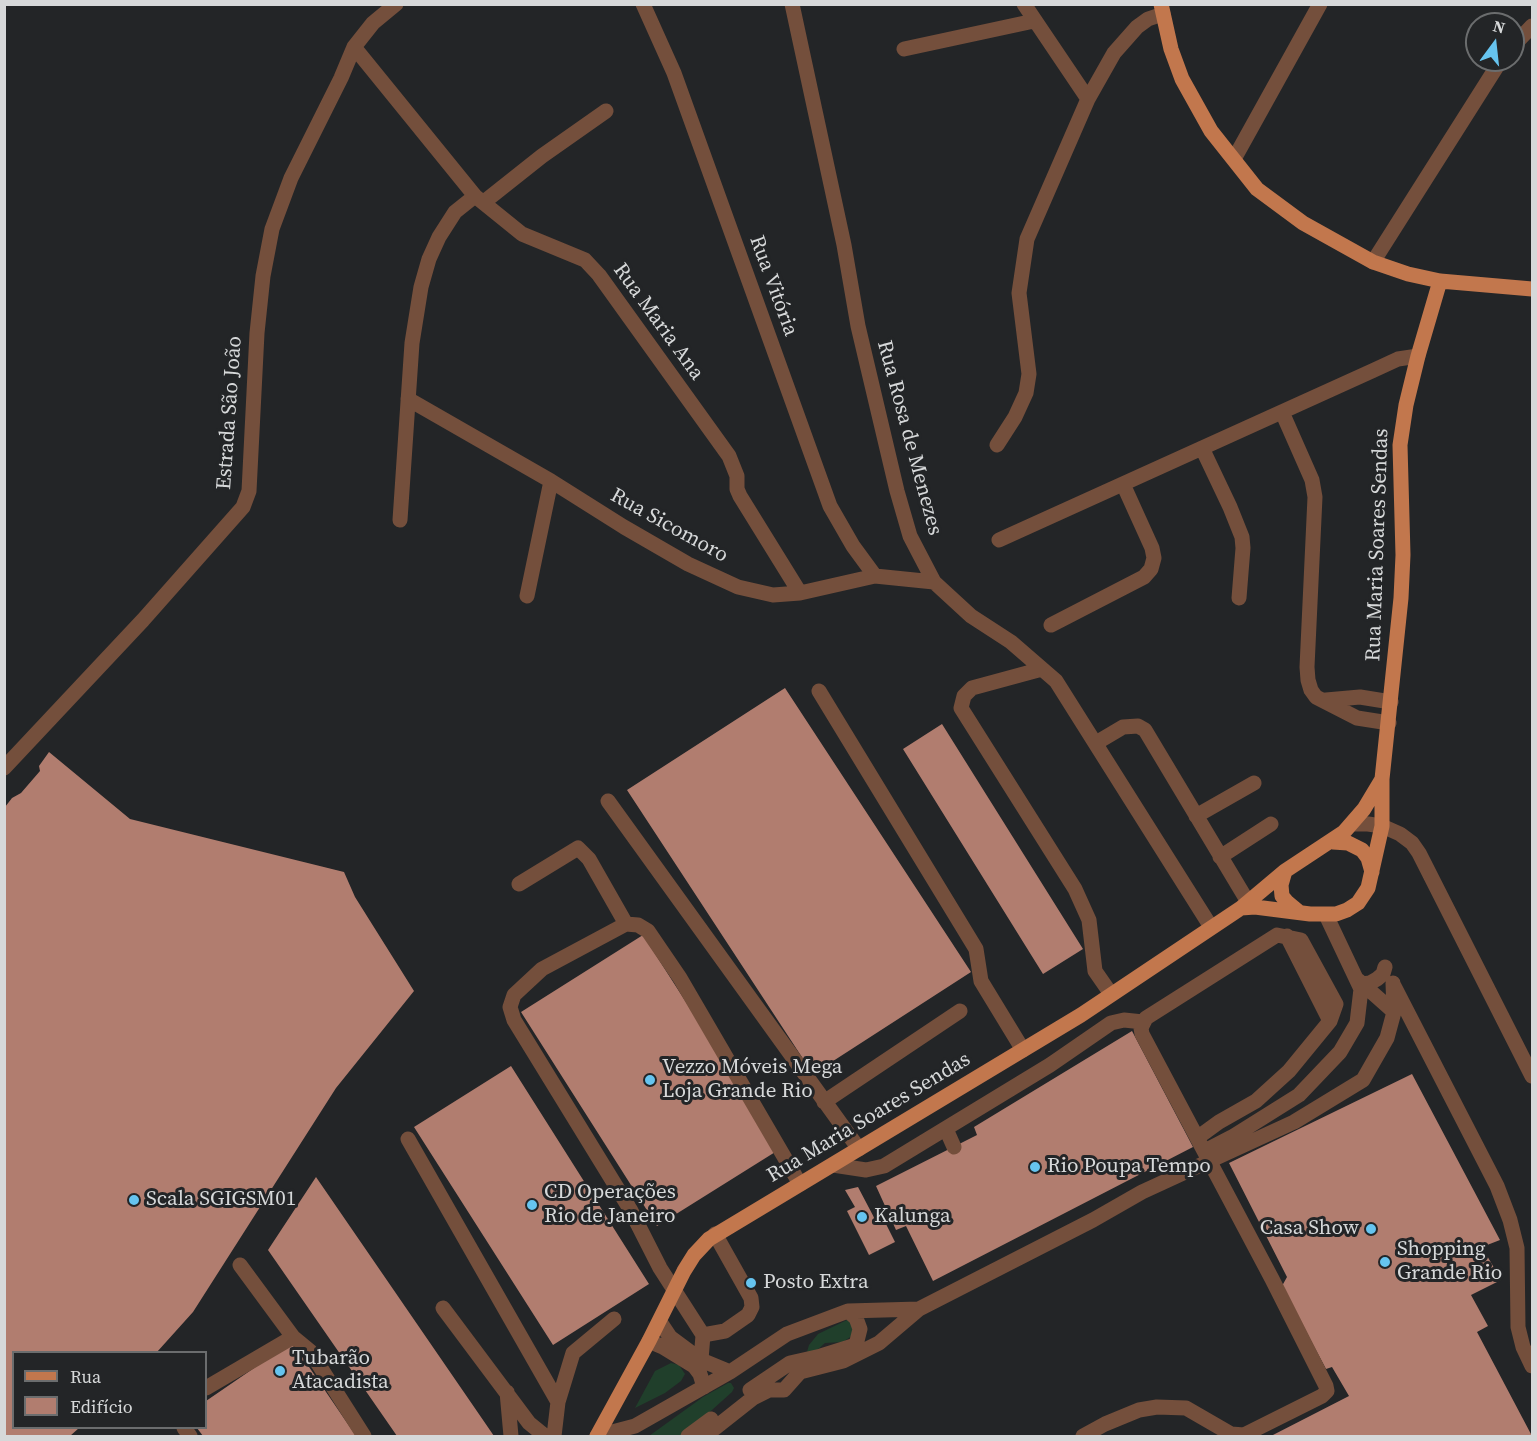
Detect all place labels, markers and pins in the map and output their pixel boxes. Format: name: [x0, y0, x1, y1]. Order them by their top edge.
place label: Vezzo Móveis Mega Loja Grande Rio: [662, 1055, 843, 1105]
marker: Vezzo Móveis Mega Loja Grande Rio: [643, 1073, 657, 1087]
place label: Rio Poupa Tempo: [1047, 1154, 1211, 1180]
marker: Rio Poupa Tempo: [1028, 1160, 1042, 1174]
place label: CD Operações Rio de Janeiro: [544, 1180, 676, 1230]
place label: Scala SGIGSM01: [146, 1187, 296, 1213]
marker: Scala SGIGSM01: [127, 1193, 141, 1207]
marker: CD Operações Rio de Janeiro: [525, 1198, 539, 1212]
place label: Kalunga: [874, 1204, 951, 1230]
marker: Kalunga: [855, 1210, 869, 1224]
place label: Casa Show: [1260, 1216, 1359, 1242]
marker: Casa Show: [1364, 1222, 1378, 1236]
place label: Shopping Grande Rio: [1397, 1237, 1502, 1287]
marker: Shopping Grande Rio: [1378, 1255, 1392, 1269]
place label: Posto Extra: [763, 1270, 869, 1296]
marker: Posto Extra: [744, 1276, 758, 1290]
place label: Tubarão Atacadista: [292, 1346, 389, 1396]
marker: Tubarão Atacadista: [273, 1364, 287, 1378]

